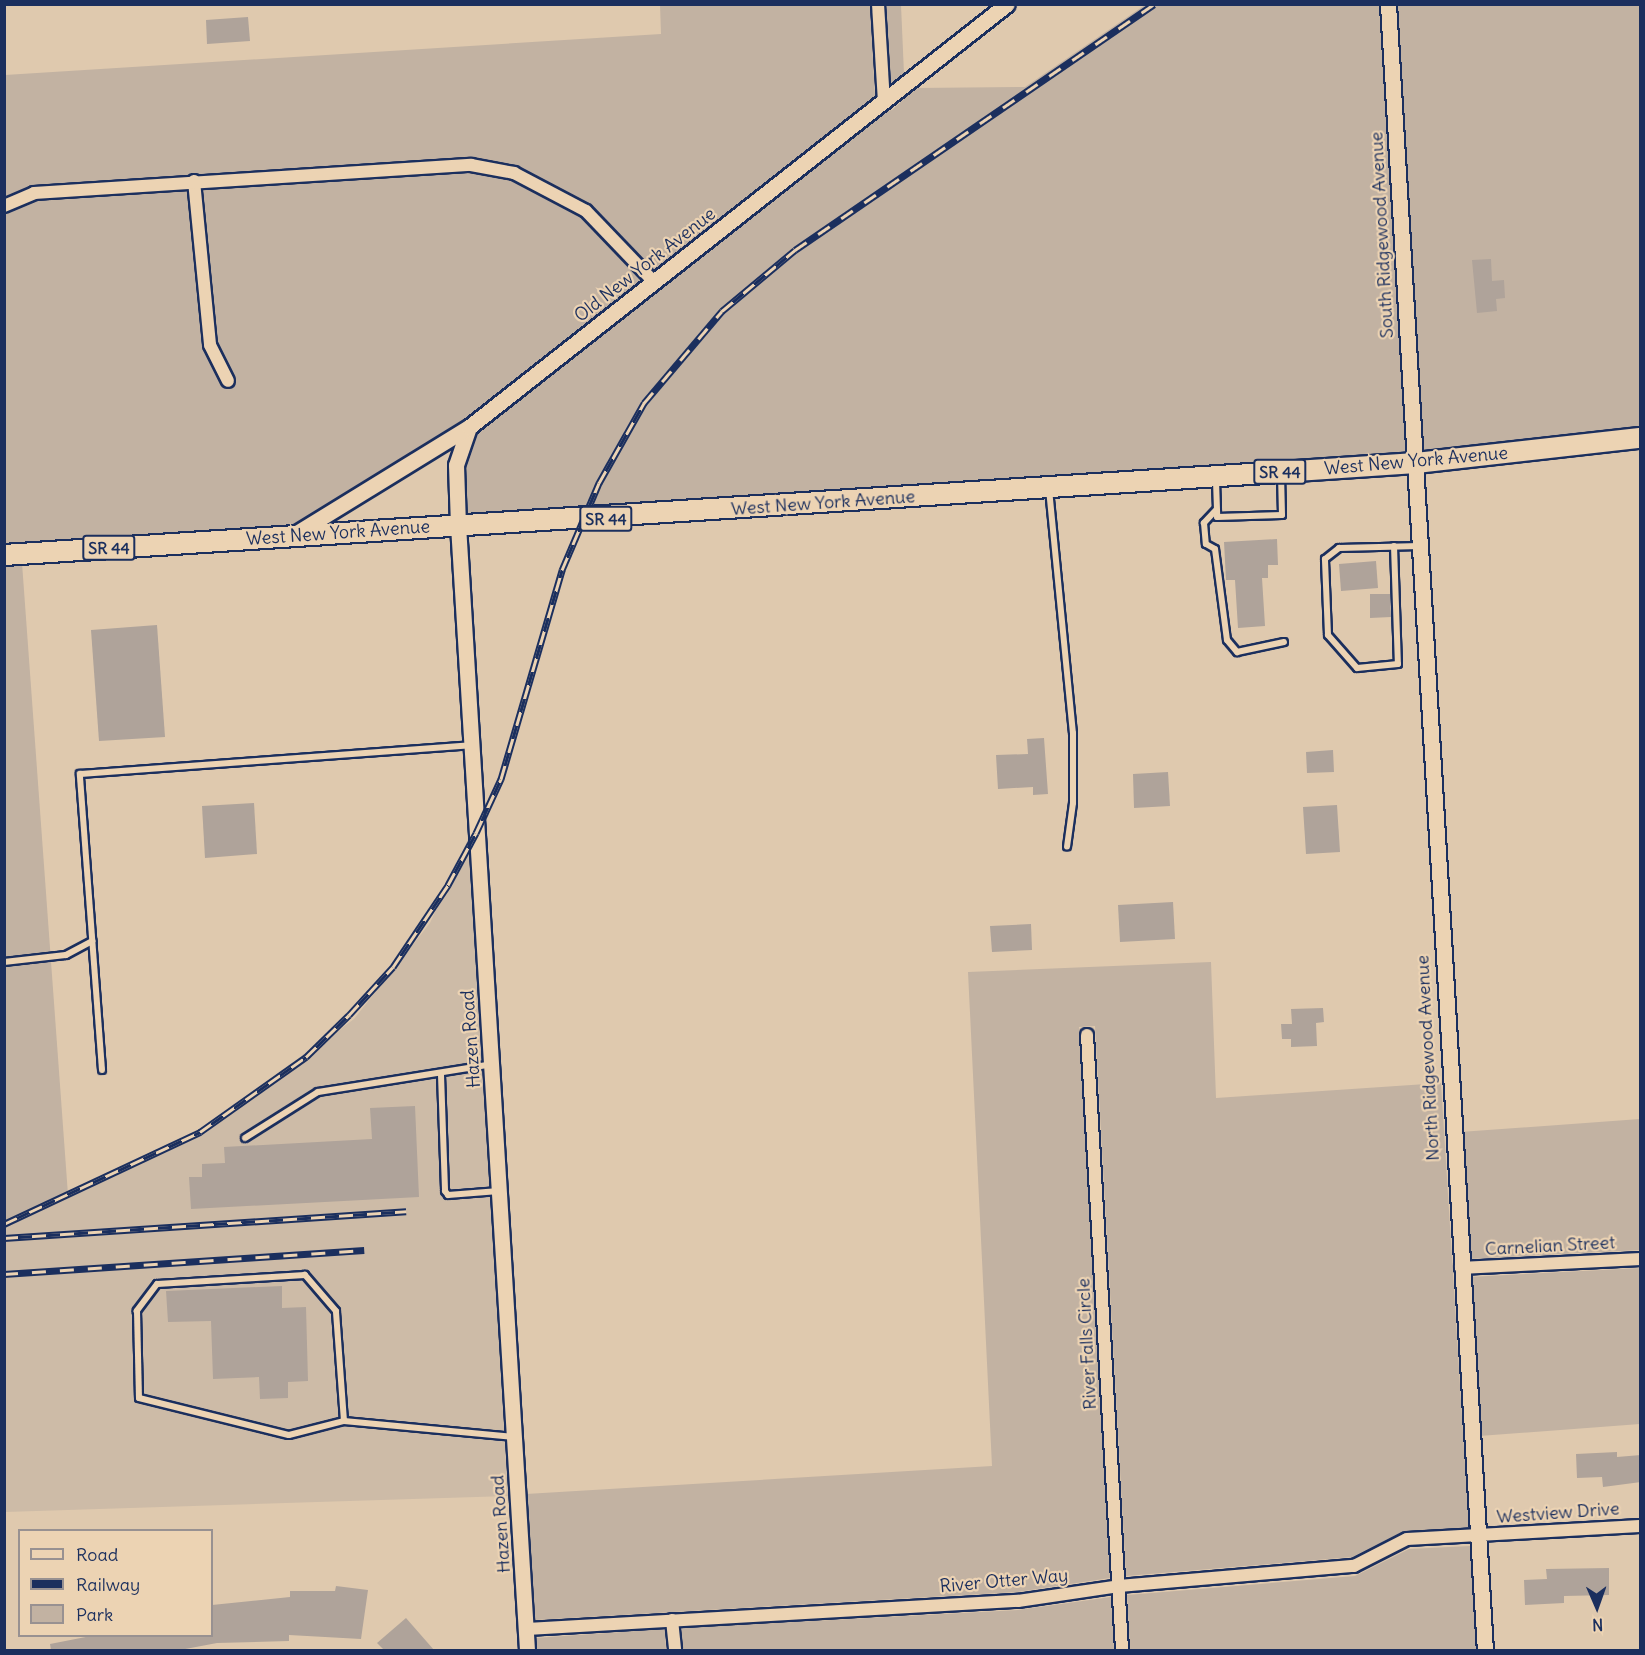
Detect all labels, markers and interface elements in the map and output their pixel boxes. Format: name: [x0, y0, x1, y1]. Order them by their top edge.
street label: South Ridgewood Avenue: [1366, 131, 1398, 339]
street label: Old New York Avenue: [570, 203, 720, 327]
street label: West New York Avenue: [1323, 442, 1509, 480]
road number: SR 44: [1253, 459, 1307, 485]
street label: West New York Avenue: [730, 486, 916, 520]
road number: SR 44: [579, 506, 633, 532]
street label: West New York Avenue: [245, 516, 431, 550]
road number: SR 44: [82, 535, 136, 561]
street label: North Ridgewood Avenue: [1412, 955, 1444, 1161]
street label: Hazen Road: [457, 989, 485, 1089]
street label: Carnelian Street: [1484, 1232, 1616, 1260]
street label: River Falls Circle: [1073, 1278, 1101, 1410]
street label: Hazen Road: [487, 1474, 515, 1574]
street label: Westview Drive: [1496, 1498, 1620, 1528]
legend: [18, 1529, 213, 1637]
text: Road: [76, 1543, 118, 1566]
street label: River Otter Way: [939, 1565, 1069, 1597]
text: Railway: [76, 1573, 140, 1596]
north arrow: [1567, 1577, 1627, 1637]
text: Park: [76, 1603, 113, 1626]
text: N: [1592, 1615, 1604, 1635]

